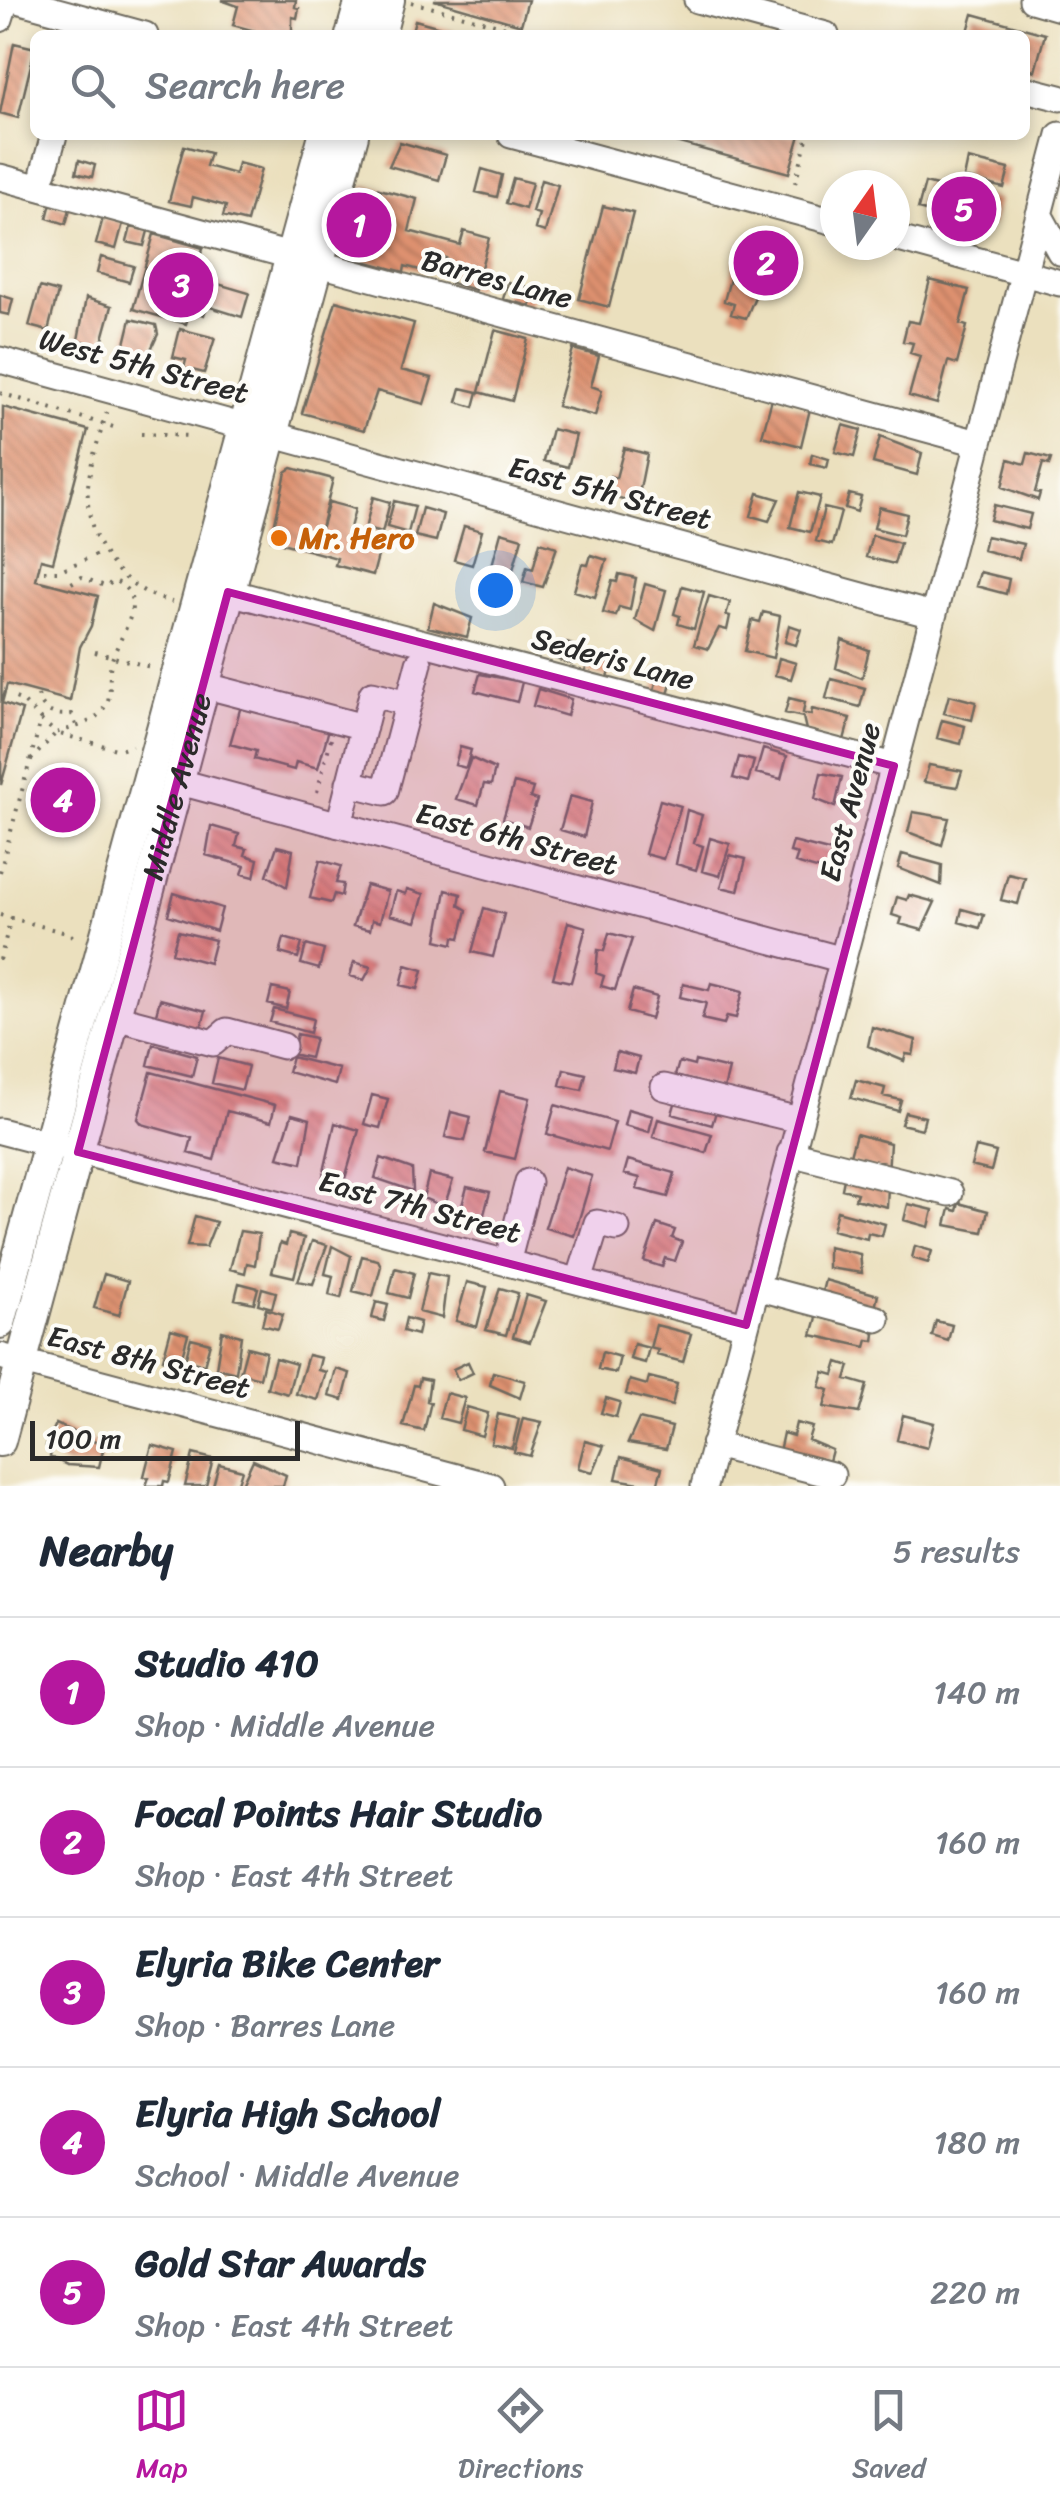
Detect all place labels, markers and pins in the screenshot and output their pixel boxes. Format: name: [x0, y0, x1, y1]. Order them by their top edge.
pin: 5: [932, 172, 996, 246]
pin: 1: [326, 188, 392, 262]
pin: 2: [734, 226, 798, 300]
pin: 3: [148, 248, 214, 322]
place label: Mr. Hero: [298, 511, 415, 565]
marker: Mr. Hero: [268, 527, 290, 549]
pin: 4: [30, 762, 96, 838]

